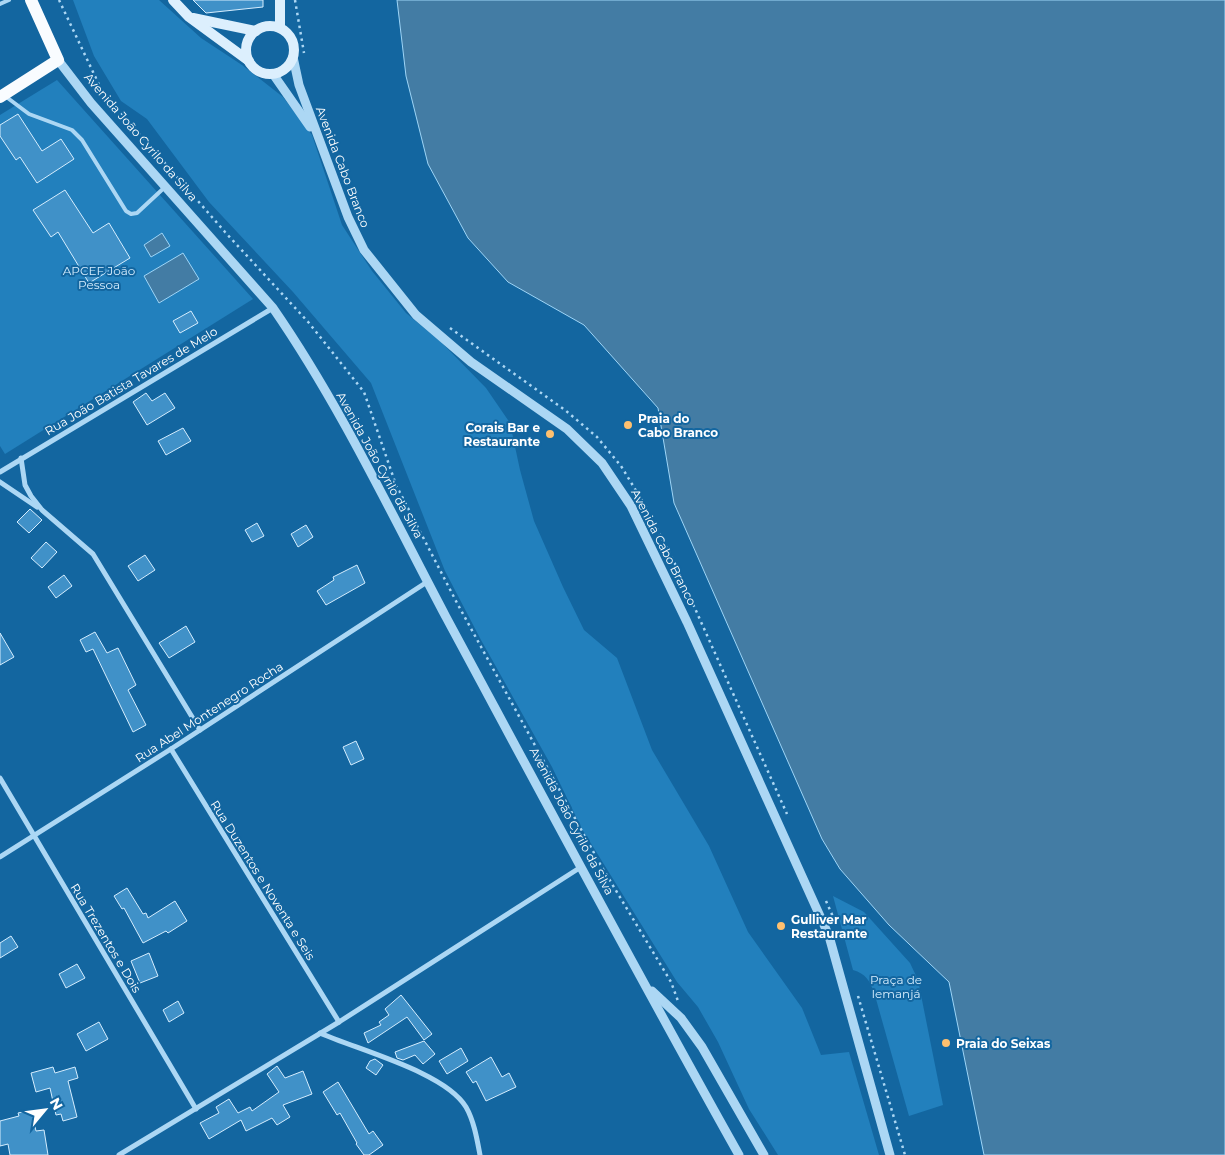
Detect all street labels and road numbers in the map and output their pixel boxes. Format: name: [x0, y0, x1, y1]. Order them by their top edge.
street label: Avenida João Cyrilo da Silva: [81, 70, 201, 204]
street label: Avenida Cabo Branco: [313, 104, 373, 230]
street label: Rua João Batista Tavares de Melo: [42, 323, 220, 439]
street label: Avenida João Cyrilo da Silva: [333, 389, 427, 541]
street label: Avenida Cabo Branco: [628, 486, 700, 608]
street label: Rua Abel Montenegro Rocha: [132, 659, 286, 765]
street label: Avenida João Cyrilo da Silva: [527, 745, 617, 897]
street label: Rua Duzentos e Noventa e Seis: [207, 797, 319, 963]
street label: Rua Trezentos e Dois: [67, 881, 145, 996]

